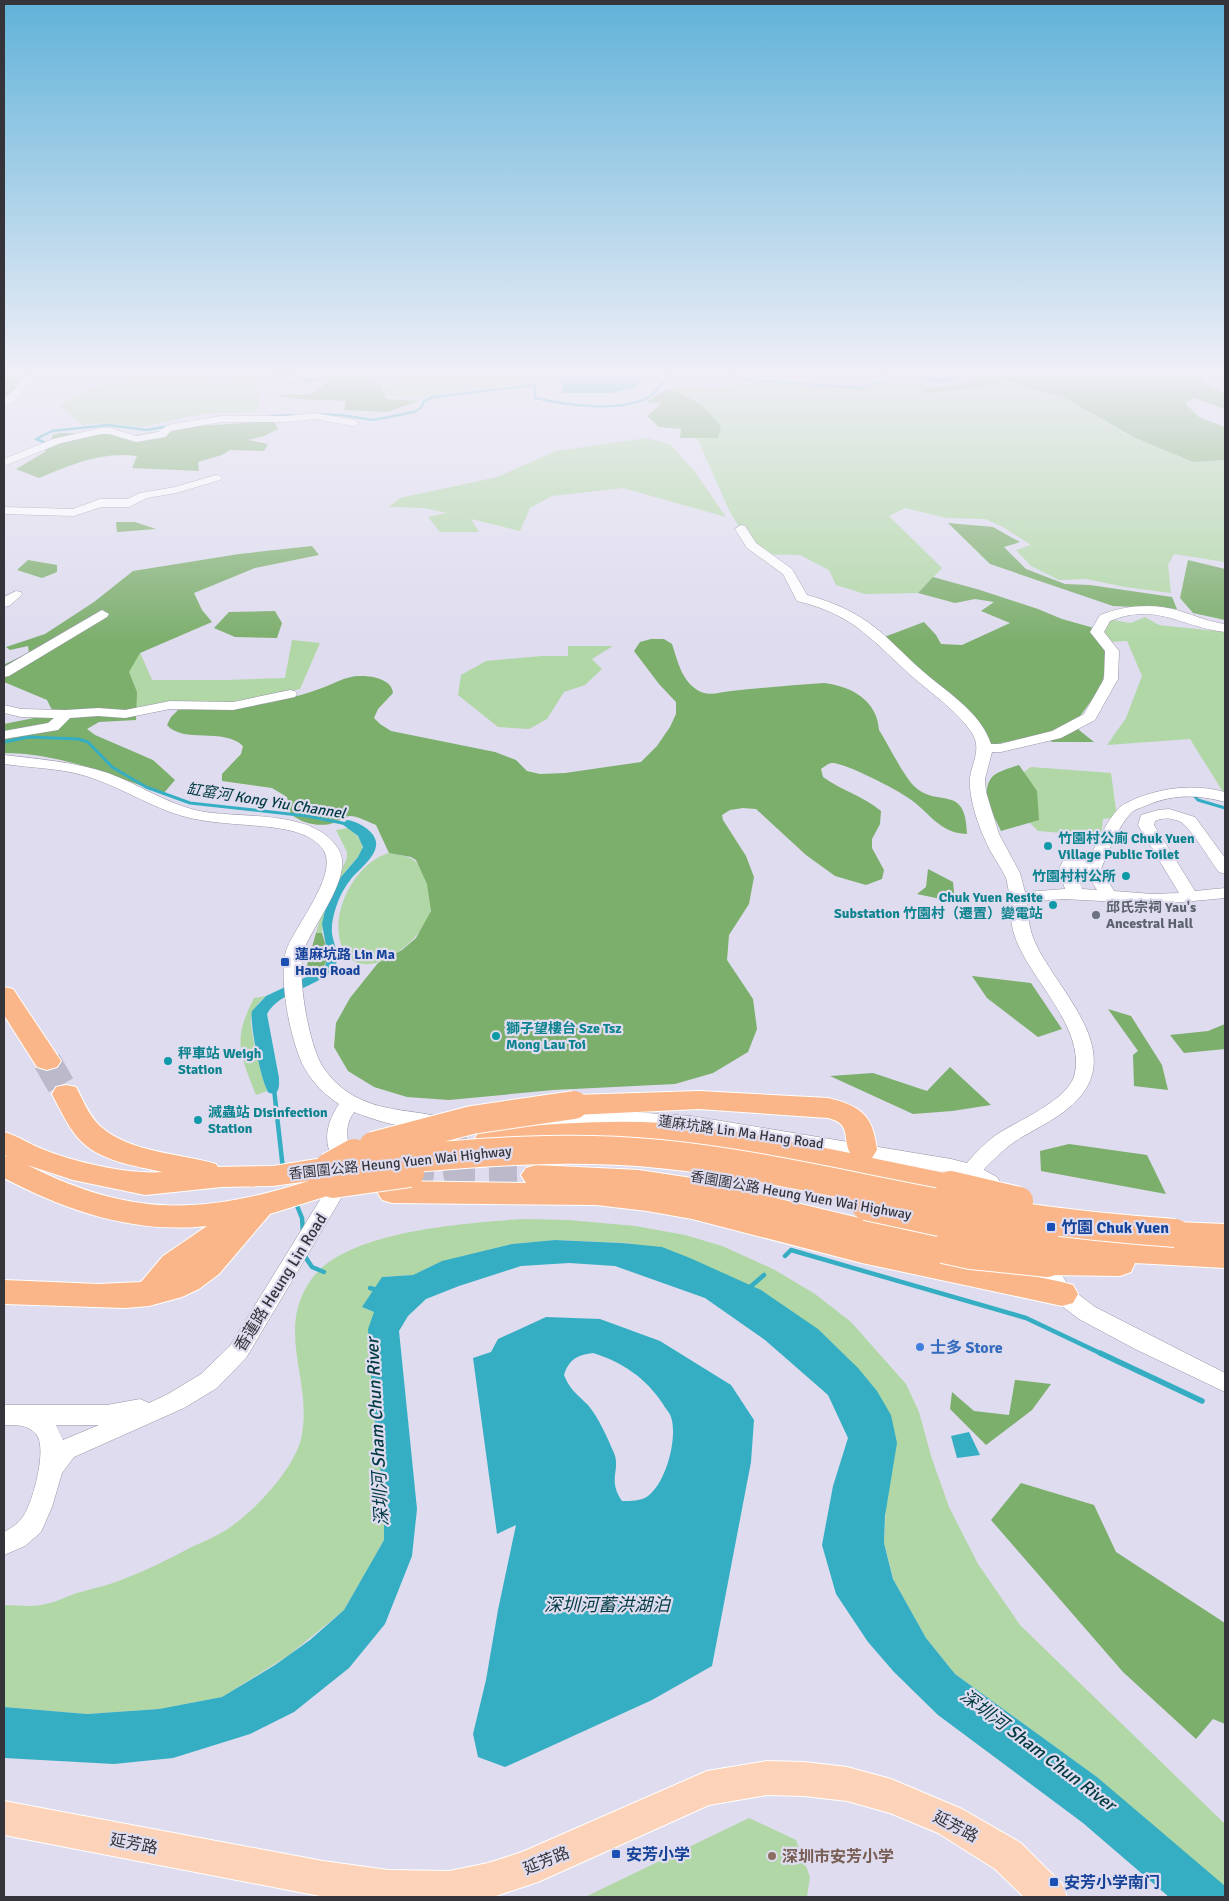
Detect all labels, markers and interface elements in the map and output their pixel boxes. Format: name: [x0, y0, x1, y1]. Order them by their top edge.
water label: 缸窰河 Kong Yiu Channel: [185, 780, 348, 823]
place label: 竹園村公廁 Chuk Yuen Village Public Toilet: [1058, 830, 1195, 863]
marker: 竹園村公廁 Chuk Yuen Village Public Toilet: [1042, 840, 1054, 852]
place label: 竹園村村公所: [1032, 868, 1116, 885]
marker: 竹園村村公所: [1120, 870, 1132, 882]
place label: Chuk Yuen Resite Substation 竹園村（遷置）變電站: [834, 889, 1043, 922]
marker: Chuk Yuen Resite Substation 竹園村（遷置）變電站: [1047, 899, 1059, 911]
place label: 邱氏宗祠 Yau's Ancestral Hall: [1106, 899, 1196, 932]
marker: 邱氏宗祠 Yau's Ancestral Hall: [1090, 909, 1102, 921]
place label: 蓮麻坑路 Lin Ma Hang Road: [295, 946, 395, 979]
marker: 蓮麻坑路 Lin Ma Hang Road: [279, 956, 291, 968]
place label: 獅子望樓台 Sze Tsz Mong Lau Toi: [506, 1020, 622, 1053]
marker: 獅子望樓台 Sze Tsz Mong Lau Toi: [490, 1030, 502, 1042]
place label: 秤車站 Weigh Station: [178, 1045, 262, 1078]
marker: 秤車站 Weigh Station: [162, 1055, 174, 1067]
place label: 滅蟲站 Disinfection Station: [208, 1104, 328, 1137]
street label: 蓮麻坑路 Lin Ma Hang Road: [657, 1112, 825, 1153]
marker: 滅蟲站 Disinfection Station: [192, 1114, 204, 1126]
street label: 香園圍公路 Heung Yuen Wai Highway: [288, 1142, 513, 1183]
street label: 香園圍公路 Heung Yuen Wai Highway: [689, 1168, 913, 1223]
street label: 香蓮路 Heung Lin Road: [230, 1210, 331, 1355]
place label: 竹園 Chuk Yuen: [1061, 1218, 1169, 1238]
marker: 竹園 Chuk Yuen: [1045, 1221, 1057, 1233]
water label: 深圳河 Sham Chun River: [361, 1335, 393, 1527]
place label: 士多 Store: [930, 1338, 1003, 1358]
marker: 士多 Store: [914, 1341, 926, 1353]
water label: 深圳河蓄洪湖泊: [544, 1594, 672, 1616]
water label: 深圳河 Sham Chun River: [956, 1684, 1122, 1817]
street label: 延芳路: [930, 1807, 981, 1847]
street label: 延芳路: [108, 1830, 159, 1858]
street label: 延芳路: [520, 1843, 572, 1879]
place label: 安芳小学: [626, 1845, 690, 1865]
place label: 深圳市安芳小学: [782, 1847, 894, 1867]
marker: 安芳小学: [610, 1848, 622, 1860]
marker: 深圳市安芳小学: [766, 1850, 778, 1862]
place label: 安芳小学南门: [1064, 1873, 1160, 1893]
marker: 安芳小学南门: [1048, 1876, 1060, 1888]

